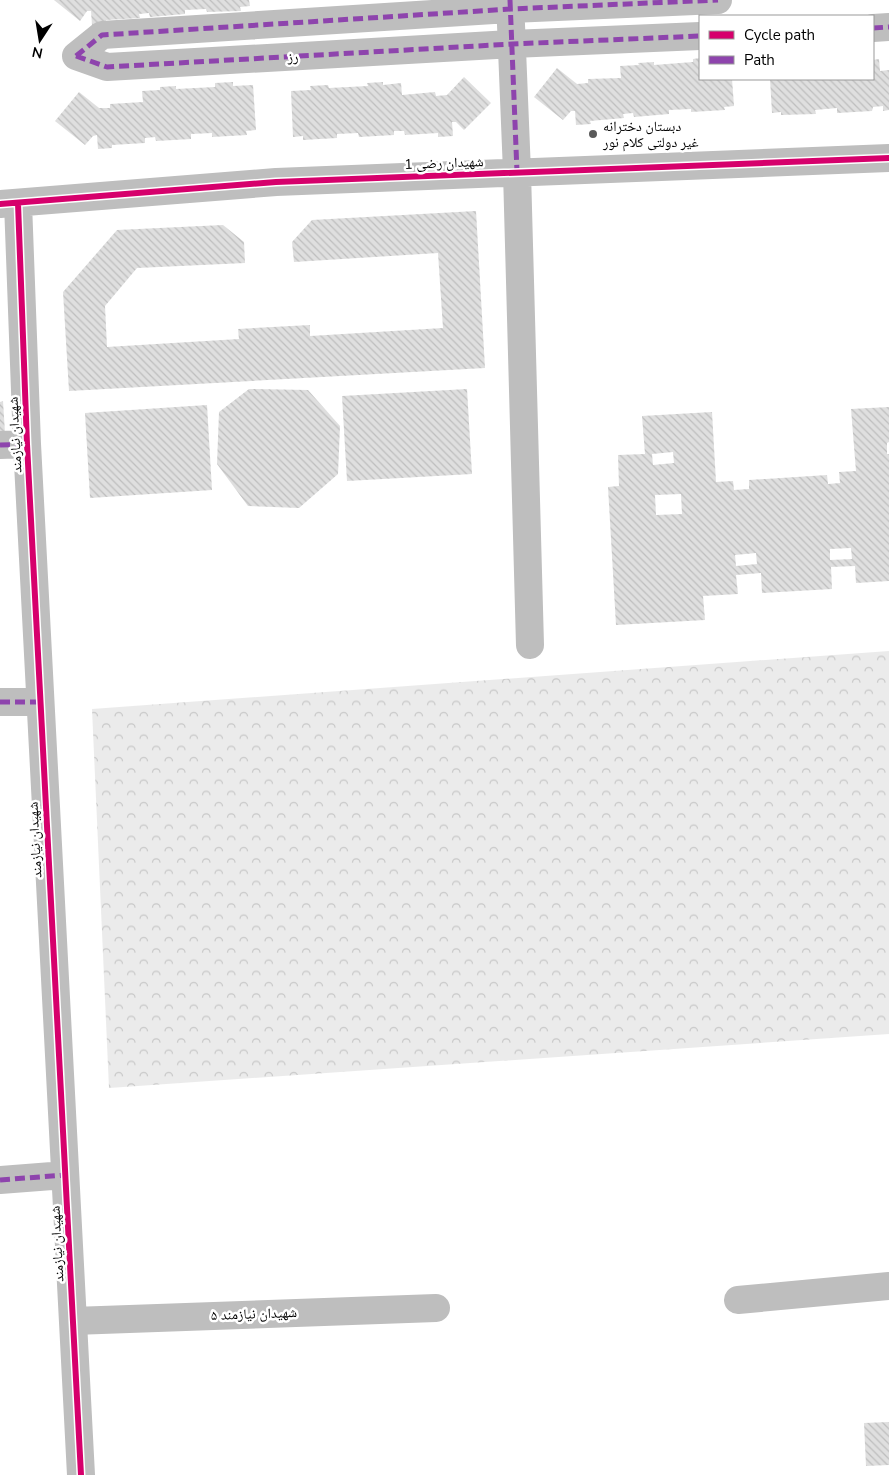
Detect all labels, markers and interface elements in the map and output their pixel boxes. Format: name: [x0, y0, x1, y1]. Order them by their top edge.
north arrow: [15, 15, 65, 65]
legend: [699, 15, 874, 80]
text: Cycle path: [744, 25, 815, 45]
text: N: [30, 42, 45, 63]
street label: رز: [286, 47, 299, 67]
text: Path: [744, 50, 775, 70]
place label: دبستان دخترانه غیر دولتی کلام نور: [602, 117, 699, 152]
marker: دبستان دخترانه غیر دولتی کلام نور: [587, 128, 599, 140]
street label: شهیدان رضی 1: [404, 152, 484, 174]
street label: شهیدان نیازمند: [4, 396, 26, 474]
street label: شهیدان نیازمند: [24, 801, 46, 879]
street label: شهیدان نیازمند: [46, 1205, 68, 1283]
street label: شهیدان نیازمند ۵: [211, 1303, 297, 1325]

